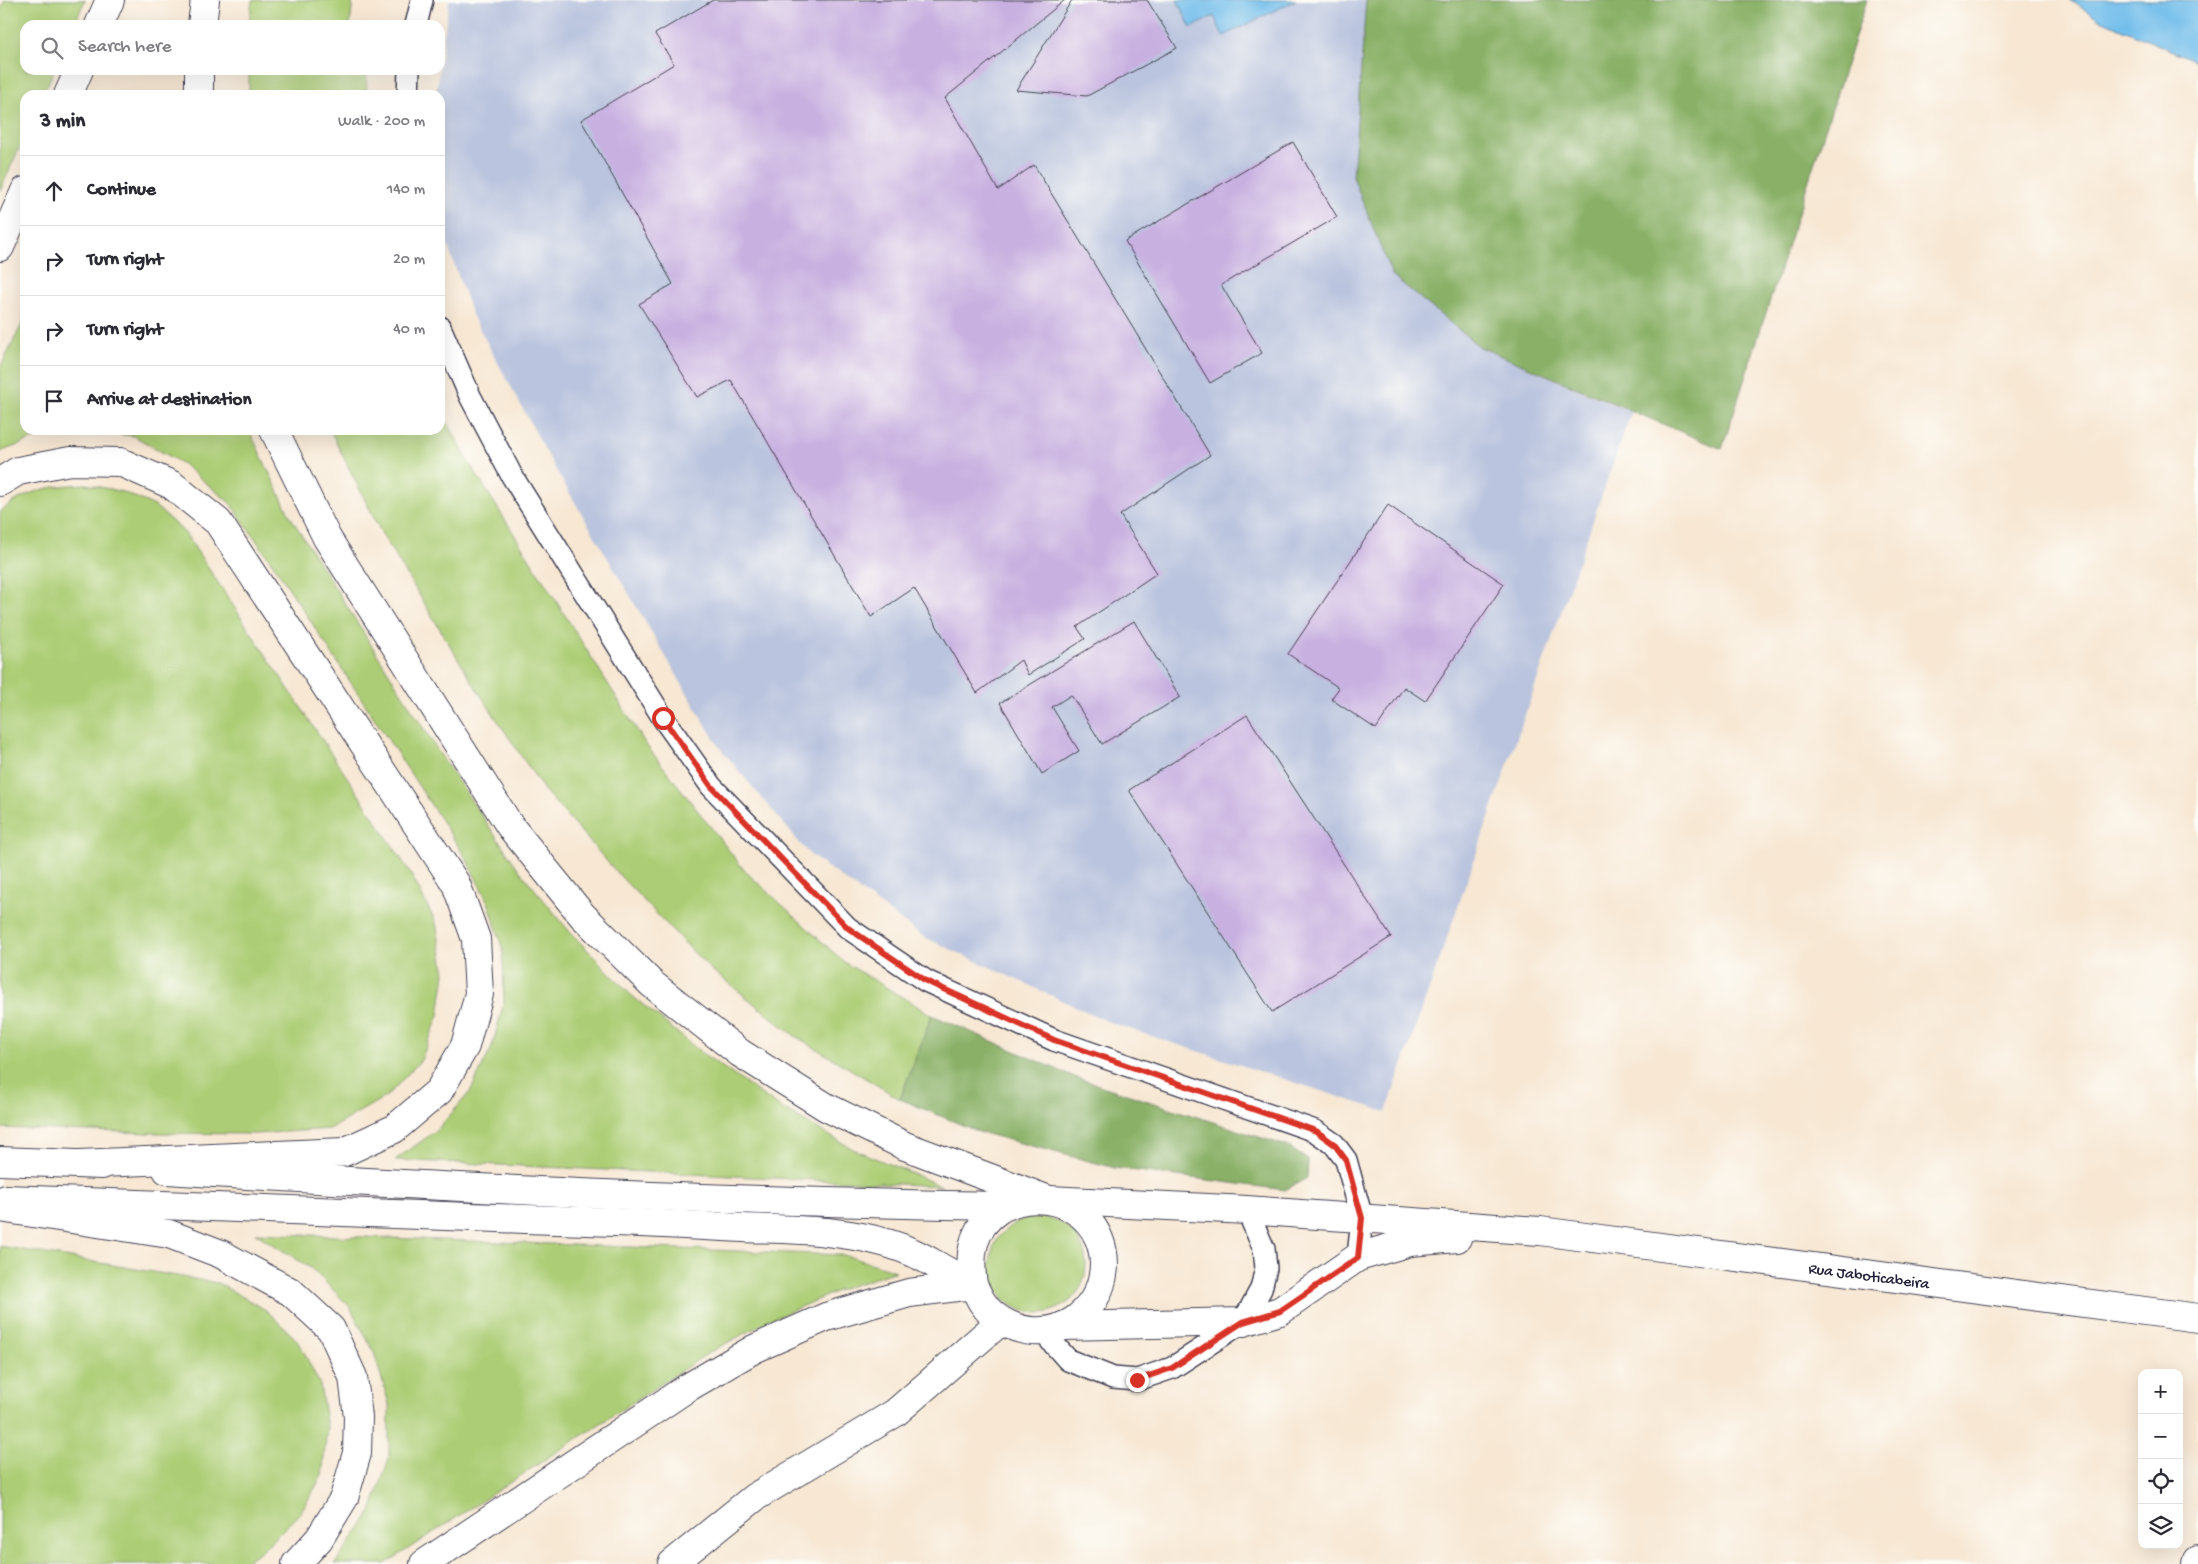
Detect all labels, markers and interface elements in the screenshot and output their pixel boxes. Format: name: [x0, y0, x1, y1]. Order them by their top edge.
search box: [20, 20, 445, 75]
icon: search: [38, 34, 66, 62]
text: Search here: [78, 36, 172, 59]
text: 3 min: [40, 110, 85, 135]
text: Walk · 200 m: [338, 113, 425, 132]
icon: ahead: [40, 177, 68, 205]
text: Continue: [87, 179, 156, 202]
text: 140 m: [387, 181, 425, 200]
icon: right: [40, 247, 68, 275]
text: Turn right: [87, 249, 163, 272]
text: 20 m: [393, 251, 425, 270]
icon: right: [40, 317, 68, 345]
text: Turn right: [87, 319, 163, 342]
text: 40 m: [393, 321, 425, 340]
icon: arrive: [40, 387, 68, 415]
text: Arrive at destination: [87, 389, 251, 412]
route start: [652, 707, 675, 730]
street label: Rua Jaboticabeira: [1807, 1261, 1931, 1296]
route end: [1126, 1369, 1149, 1392]
map controls: [2138, 1369, 2183, 1549]
button: +: [2138, 1369, 2183, 1414]
button: −: [2138, 1414, 2183, 1459]
button: locate: [2138, 1459, 2183, 1504]
button: layers: [2138, 1504, 2183, 1549]

